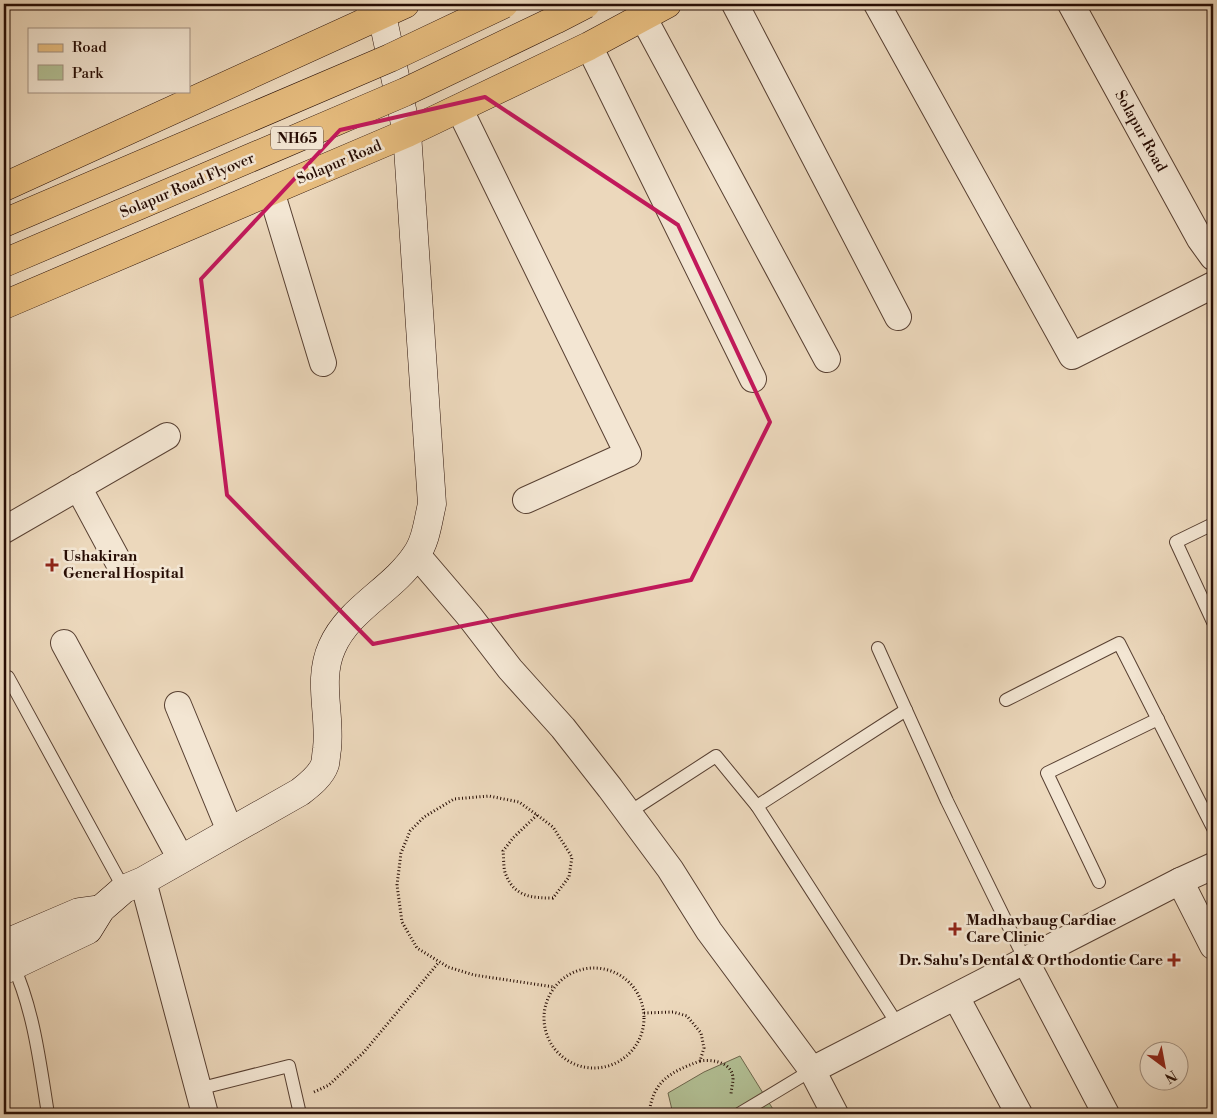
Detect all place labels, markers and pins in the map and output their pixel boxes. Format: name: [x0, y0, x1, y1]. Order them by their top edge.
place label: Ushakiran General Hospital: [63, 547, 184, 583]
marker: Ushakiran General Hospital: [45, 558, 59, 572]
place label: Madhavbaug Cardiac Care Clinic: [966, 911, 1117, 947]
marker: Madhavbaug Cardiac Care Clinic: [948, 922, 962, 936]
place label: Dr. Sahu's Dental & Orthodontic Care: [899, 951, 1163, 970]
marker: Dr. Sahu's Dental & Orthodontic Care: [1167, 953, 1181, 967]

